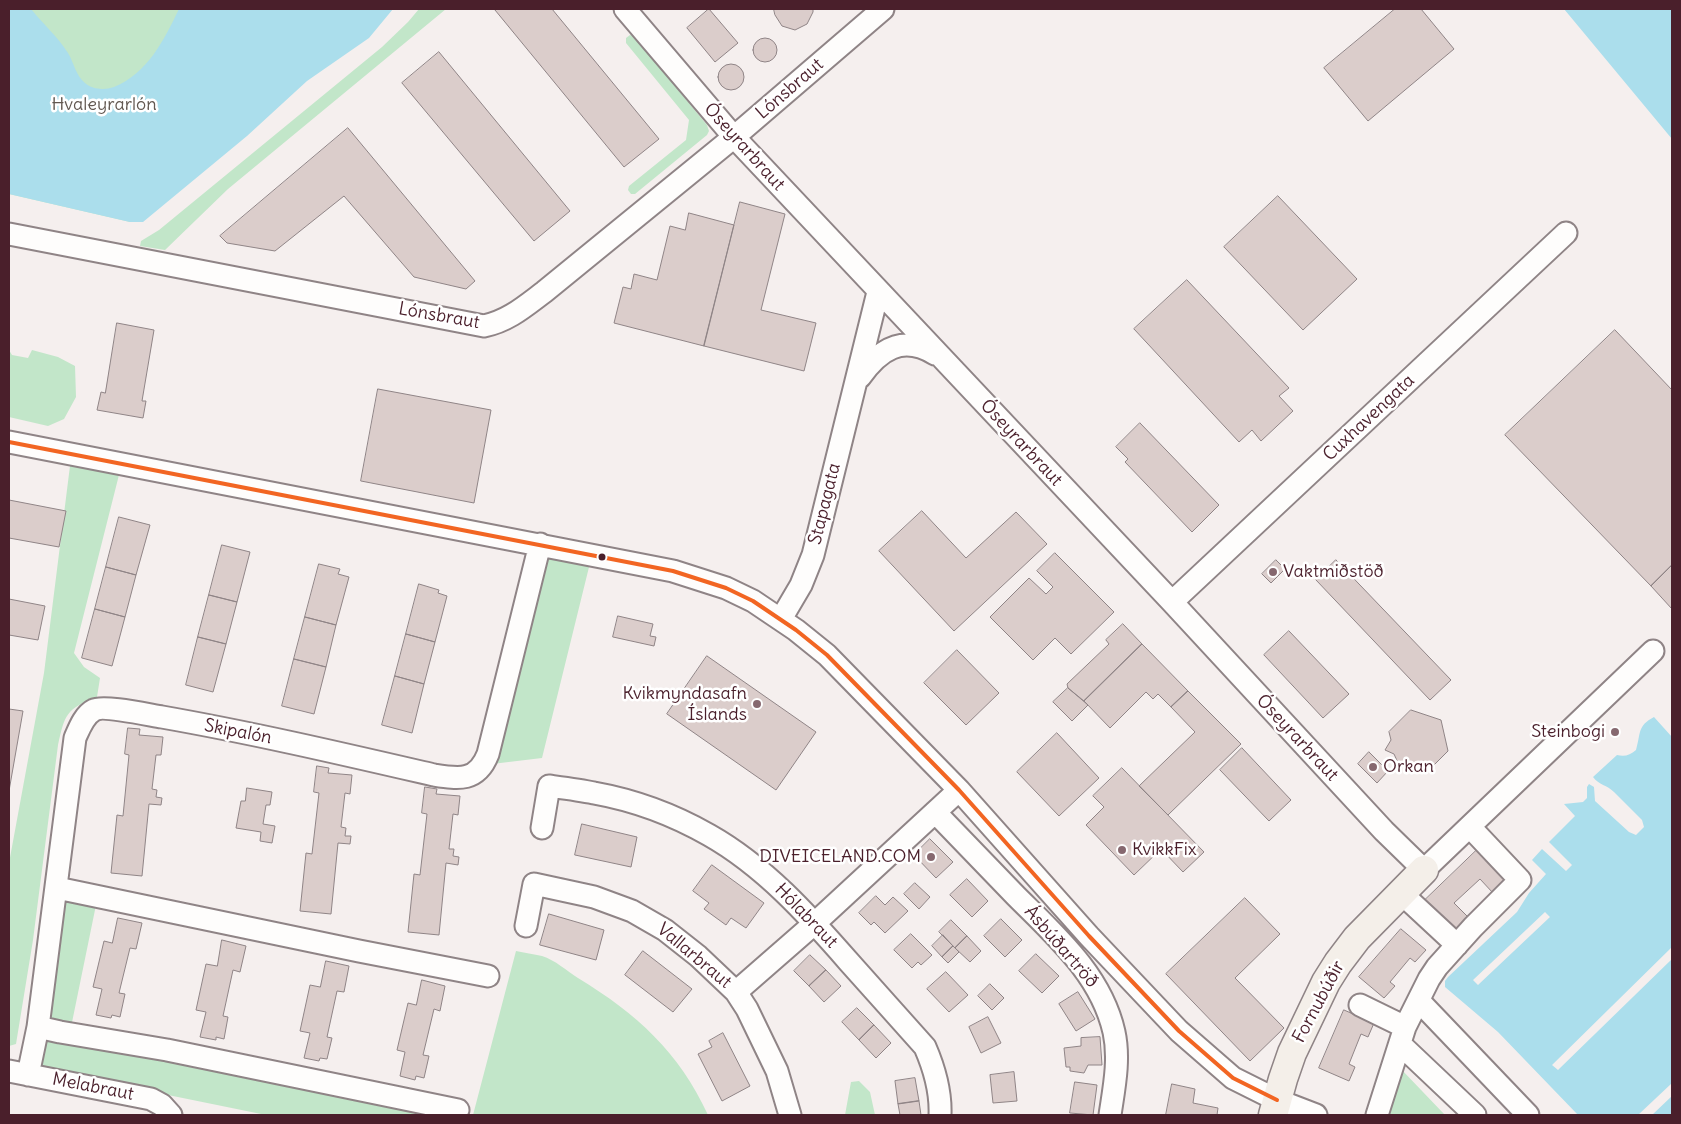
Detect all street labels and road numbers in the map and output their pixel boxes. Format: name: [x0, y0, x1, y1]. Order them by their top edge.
street label: Lónsbraut: [752, 54, 828, 124]
street label: Óseyrarbraut: [699, 99, 789, 195]
street label: Lónsbraut: [397, 298, 481, 334]
street label: Cuxhavengata: [1319, 370, 1419, 466]
street label: Óseyrarbraut: [975, 395, 1067, 491]
street label: Stapagata: [804, 461, 846, 547]
street label: Óseyrarbraut: [1251, 690, 1343, 786]
street label: Skipalón: [202, 715, 274, 749]
street label: Hólabraut: [770, 879, 842, 953]
street label: Ásbúðartröð: [1019, 902, 1103, 992]
street label: Vallarbraut: [652, 919, 736, 993]
street label: Fornubúðir: [1288, 957, 1350, 1047]
street label: Melabraut: [51, 1069, 135, 1105]

